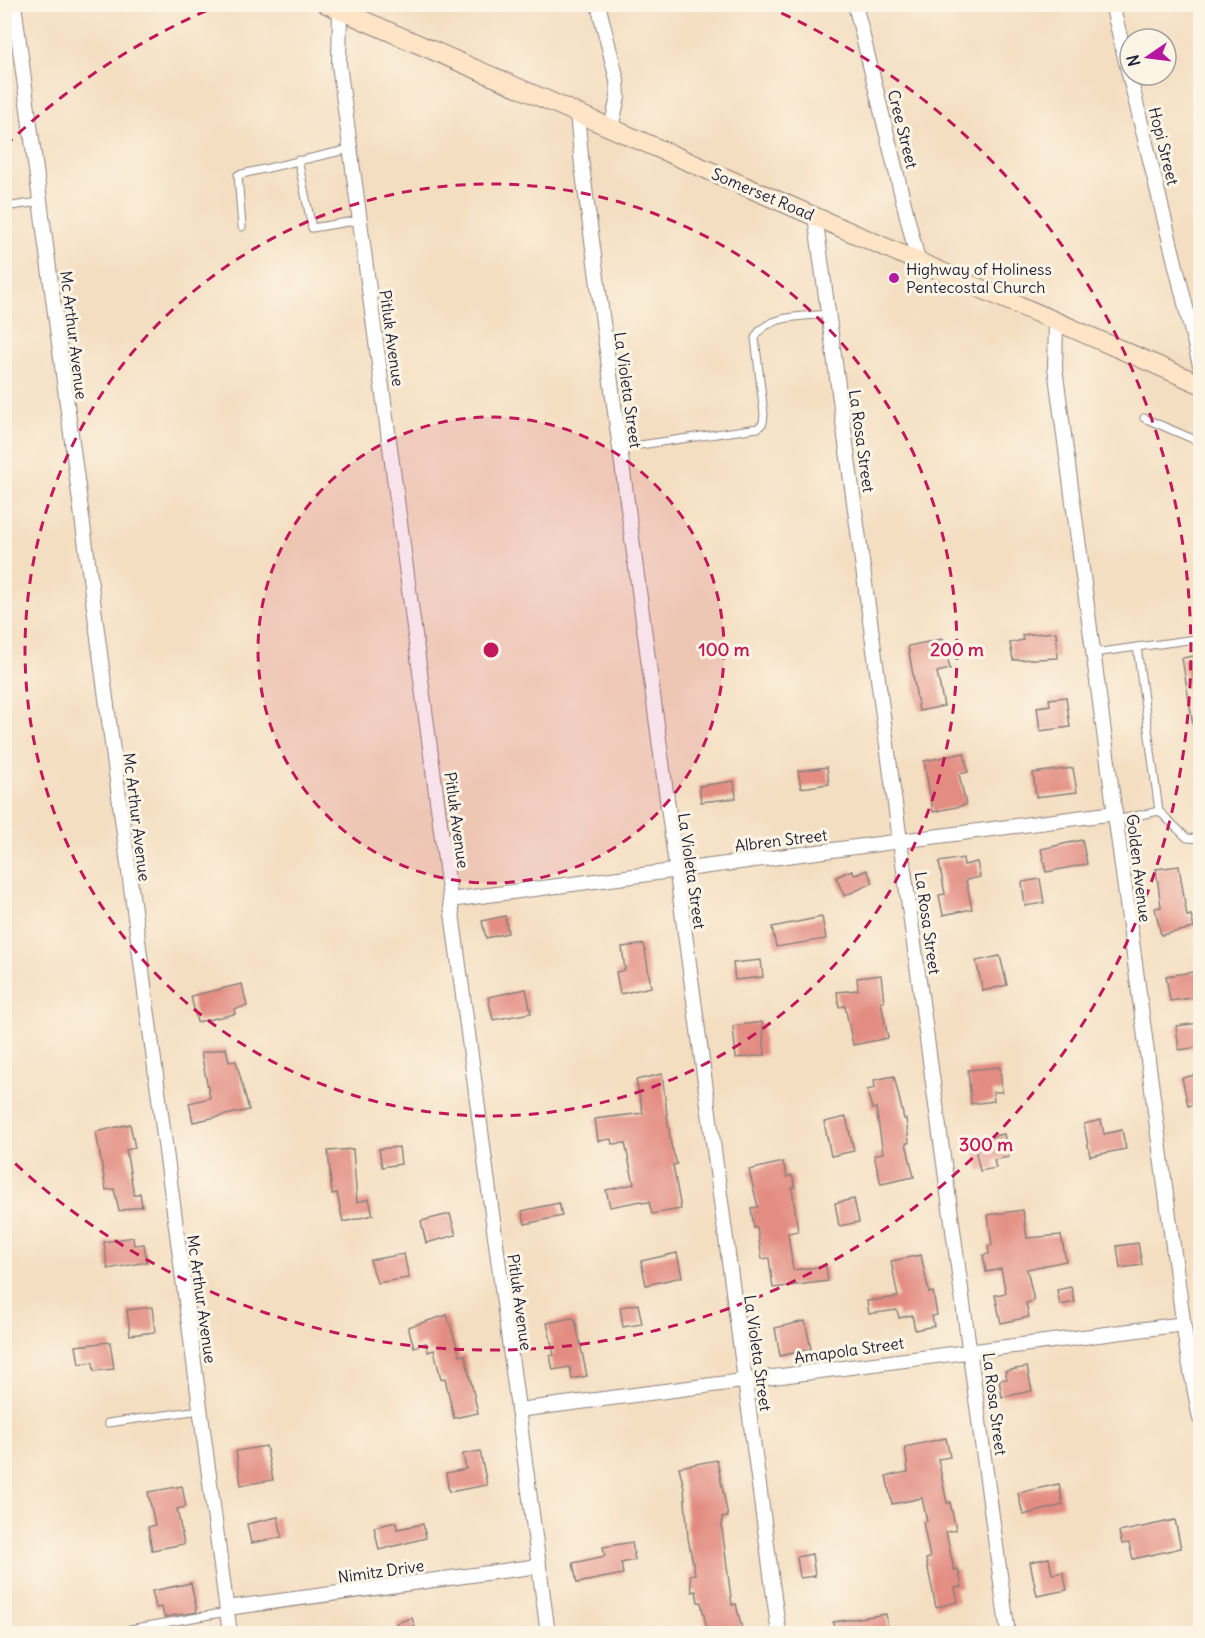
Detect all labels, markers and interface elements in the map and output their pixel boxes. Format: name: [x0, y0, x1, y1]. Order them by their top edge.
north arrow: [1118, 27, 1178, 87]
text: N: [1122, 53, 1144, 68]
street label: Cree Street: [884, 88, 923, 171]
street label: Hopi Street: [1145, 105, 1183, 188]
street label: Somerset Road: [709, 163, 817, 225]
place label: Highway of Holiness Pentecostal Church: [906, 259, 1052, 297]
street label: Mc Arthur Avenue: [56, 270, 92, 400]
marker: Highway of Holiness Pentecostal Church: [887, 271, 901, 285]
street label: Pitluk Avenue: [375, 289, 409, 387]
street label: La Violeta Street: [610, 330, 646, 450]
street label: La Rosa Street: [845, 388, 879, 494]
text: 100 m: [699, 638, 750, 661]
text: 200 m: [930, 638, 984, 661]
centre of rings: [481, 640, 501, 660]
street label: Mc Arthur Avenue: [119, 752, 155, 882]
street label: Pitluk Avenue: [440, 771, 474, 869]
street label: La Violeta Street: [674, 811, 710, 931]
street label: Golden Avenue: [1122, 813, 1156, 923]
street label: Albren Street: [734, 824, 829, 856]
street label: La Rosa Street: [911, 870, 945, 976]
text: 300 m: [959, 1133, 1013, 1156]
street label: Mc Arthur Avenue: [183, 1234, 221, 1364]
street label: Pitluk Avenue: [503, 1253, 537, 1351]
street label: La Violeta Street: [740, 1293, 776, 1413]
street label: Amapola Street: [793, 1332, 906, 1368]
street label: La Rosa Street: [979, 1351, 1011, 1457]
street label: Nimitz Drive: [337, 1555, 425, 1587]

